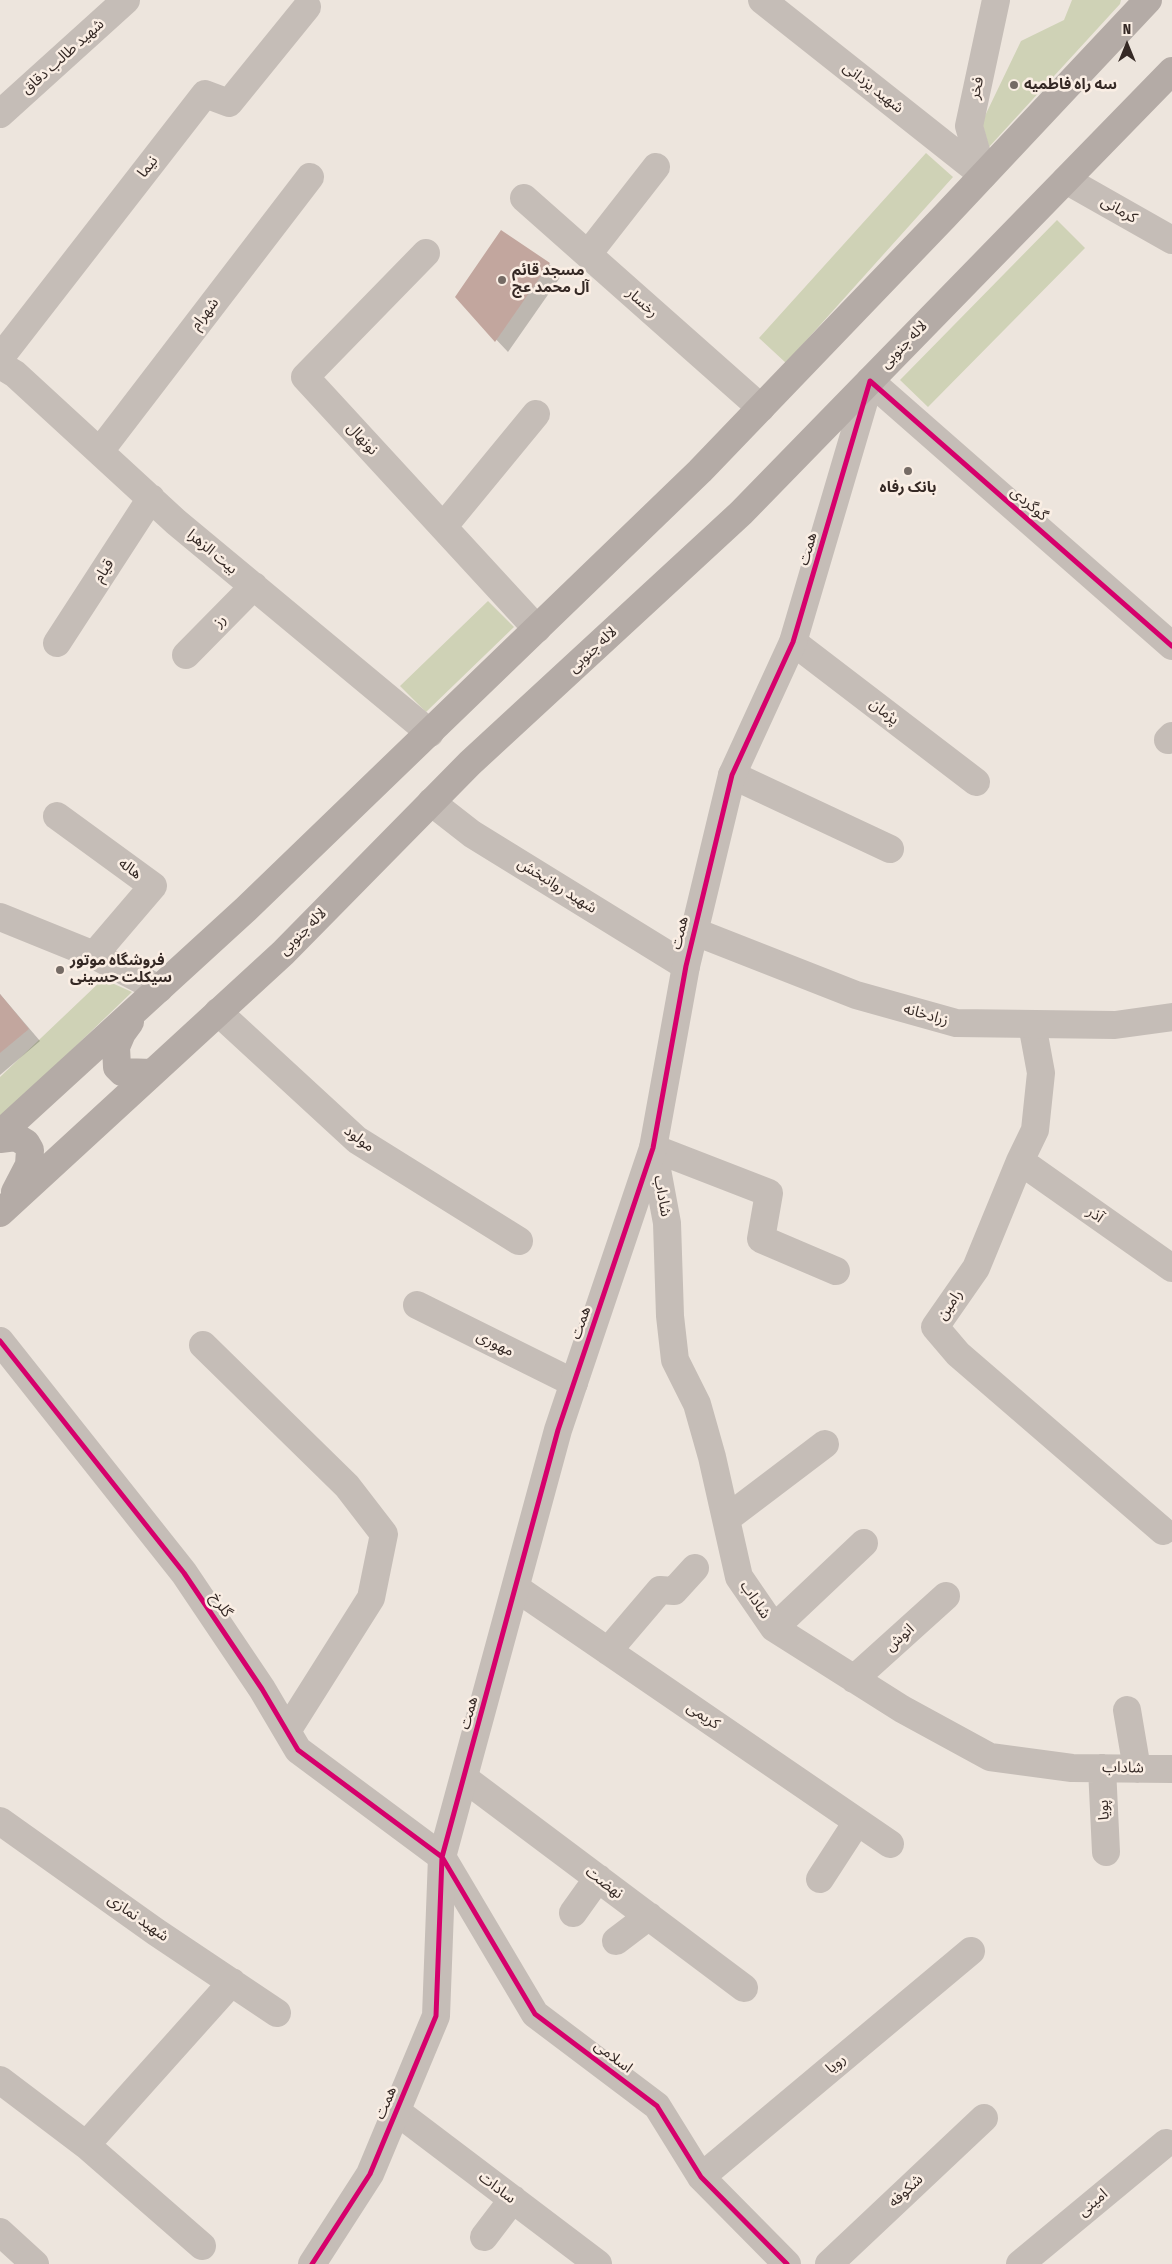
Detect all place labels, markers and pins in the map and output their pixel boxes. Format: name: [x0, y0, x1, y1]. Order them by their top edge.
place label: سه راه فاطمیه: [1024, 76, 1117, 94]
marker: سه راه فاطمیه: [1008, 79, 1020, 91]
place label: مسجد قائم آل محمد عج: [512, 262, 589, 297]
marker: مسجد قائم آل محمد عج: [496, 274, 508, 286]
marker: بانک رفاه: [902, 465, 914, 477]
place label: بانک رفاه: [880, 479, 936, 497]
place label: فروشگاه موتور سیکلت حسینی: [70, 952, 172, 987]
marker: فروشگاه موتور سیکلت حسینی: [54, 964, 66, 976]

